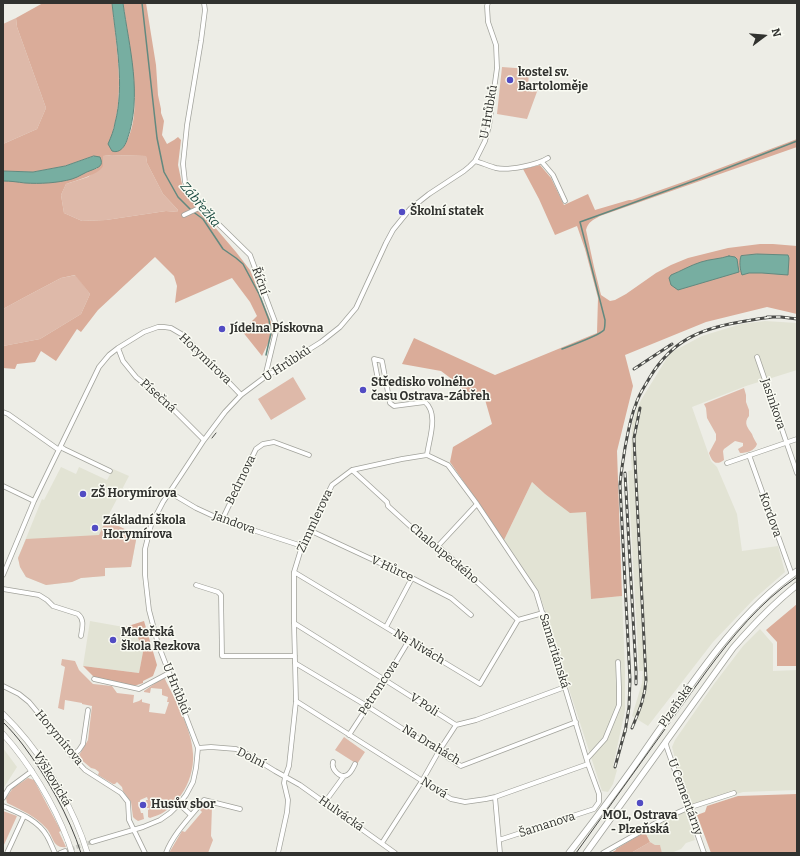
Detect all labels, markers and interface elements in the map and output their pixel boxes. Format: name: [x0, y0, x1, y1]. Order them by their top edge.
north arrow: [744, 16, 784, 56]
text: N: [769, 27, 783, 38]
place label: kostel sv. Bartoloměje: [518, 66, 588, 94]
marker: kostel sv. Bartoloměje: [505, 75, 515, 85]
street label: U Hrůbků: [477, 84, 501, 140]
water label: Zábřežka: [177, 179, 223, 231]
place label: Školní statek: [410, 205, 484, 219]
marker: Školní statek: [397, 207, 407, 217]
street label: Říční: [248, 265, 272, 297]
place label: Jídelna Pískovna: [230, 322, 324, 336]
marker: Jídelna Pískovna: [217, 324, 227, 334]
street label: Horymírova: [176, 330, 234, 388]
street label: U Hrůbků: [260, 343, 314, 385]
street label: Písečná: [137, 376, 179, 416]
place label: Středisko volného času Ostrava-Zábřeh: [371, 376, 490, 404]
street label: Jasinkova: [758, 377, 788, 431]
marker: Středisko volného času Ostrava-Zábřeh: [358, 385, 368, 395]
street label: Bedrnova: [223, 453, 259, 507]
place label: ZŠ Horymírova: [91, 487, 177, 501]
street label: Zimmlerova: [294, 487, 336, 555]
marker: ZŠ Horymírova: [78, 489, 88, 499]
street label: Kordova: [755, 491, 785, 539]
street label: Jandova: [211, 509, 257, 537]
place label: Základní škola Horymírova: [103, 514, 186, 542]
street label: Chaloupeckého: [406, 521, 482, 587]
marker: Základní škola Horymírova: [90, 523, 100, 533]
street label: V Hůrce: [368, 553, 416, 585]
street label: Samaritánská: [536, 612, 572, 690]
place label: Mateřská škola Rezkova: [121, 626, 200, 654]
street label: Na Nivách: [391, 626, 447, 668]
marker: Mateřská škola Rezkova: [108, 635, 118, 645]
street label: Petroncova: [356, 658, 402, 718]
street label: U Hrůbků: [159, 661, 193, 717]
street label: Plzeňská: [656, 682, 696, 730]
street label: V Poli: [407, 690, 441, 720]
street label: Horymírova: [32, 708, 86, 768]
street label: Na Drahách: [399, 722, 463, 768]
street label: Dolní: [234, 745, 268, 771]
street label: Výškovická: [30, 749, 74, 809]
street label: U Cementárny: [664, 757, 706, 837]
street label: Nová: [418, 774, 450, 802]
street label: Hulvácká: [316, 793, 366, 835]
place label: Husův sbor: [151, 798, 216, 812]
marker: MOL, Ostrava - Plzeňská: [635, 798, 645, 808]
marker: Husův sbor: [138, 800, 148, 810]
street label: Šamanova: [517, 809, 577, 841]
place label: MOL, Ostrava - Plzeňská: [602, 809, 678, 837]

